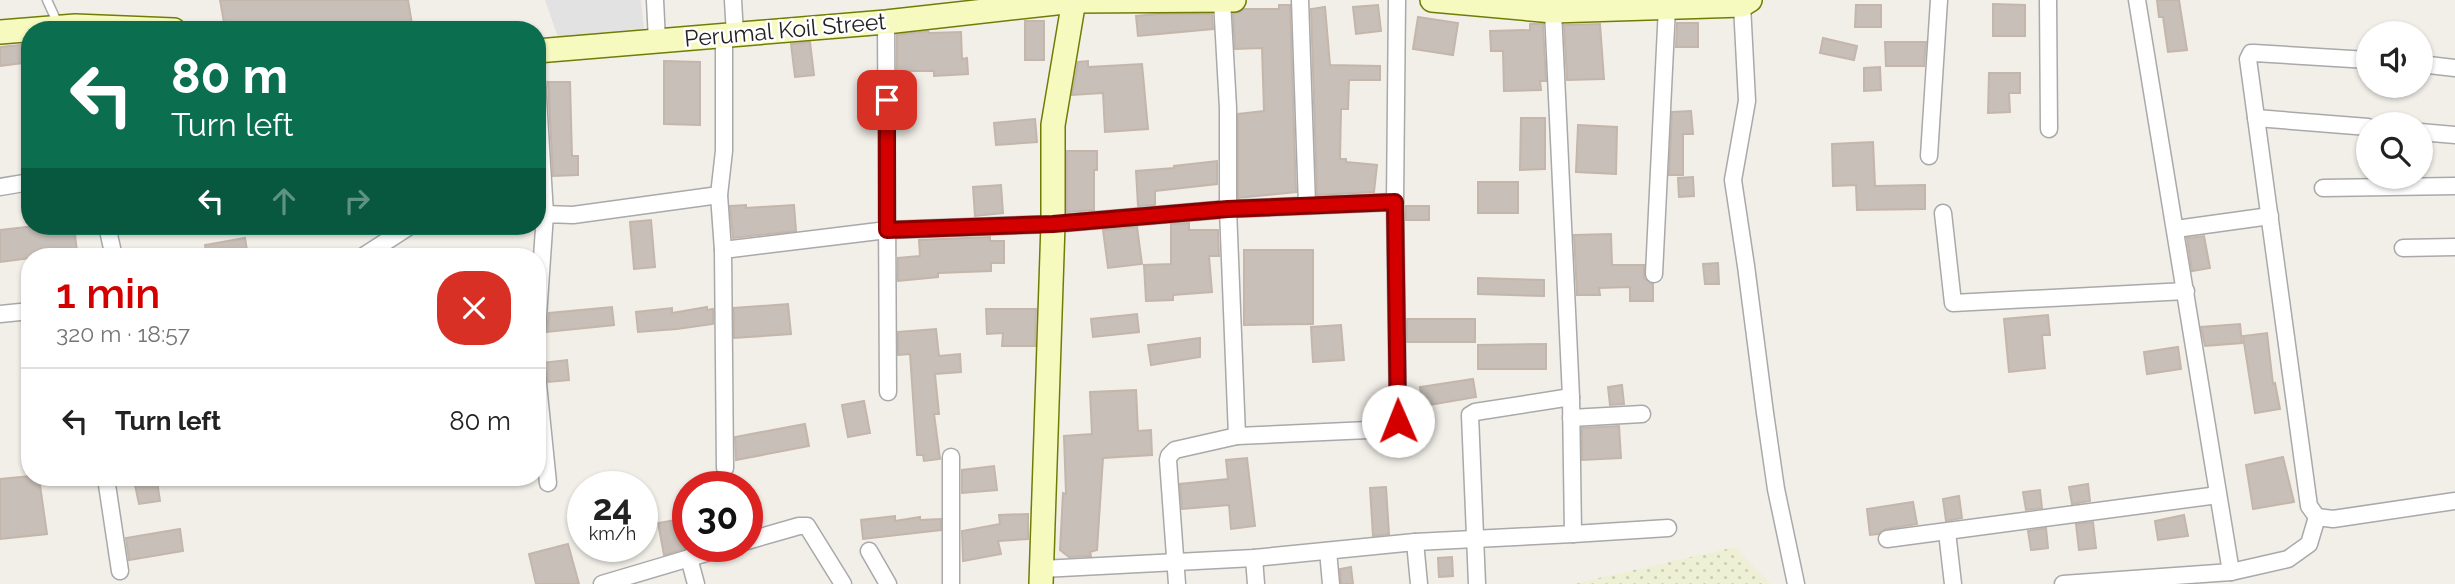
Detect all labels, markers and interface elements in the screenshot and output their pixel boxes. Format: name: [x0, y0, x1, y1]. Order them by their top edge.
street label: Perumal Koil Street: [683, 7, 887, 52]
map controls: [2356, 21, 2433, 189]
button: sound: [2356, 21, 2433, 98]
text: 80 m: [171, 47, 288, 104]
icon: left: [56, 49, 147, 140]
pin: [857, 70, 917, 130]
icon: arrive: [868, 81, 906, 119]
text: Turn left: [171, 106, 293, 143]
button: search: [2356, 112, 2433, 189]
icon: left: [192, 182, 230, 220]
icon: ahead: [265, 182, 303, 220]
icon: right: [338, 182, 376, 220]
text: 1 min: [56, 269, 160, 318]
button: close: [437, 271, 511, 345]
text: 320 m · 18:57: [56, 320, 190, 347]
position arrow: [1361, 384, 1435, 458]
icon: left: [56, 402, 94, 440]
text: Turn left: [115, 406, 221, 436]
text: 80 m: [449, 406, 511, 436]
speed limit sign: 30: [672, 471, 763, 562]
text: 24: [593, 487, 632, 528]
text: km/h: [589, 523, 636, 544]

